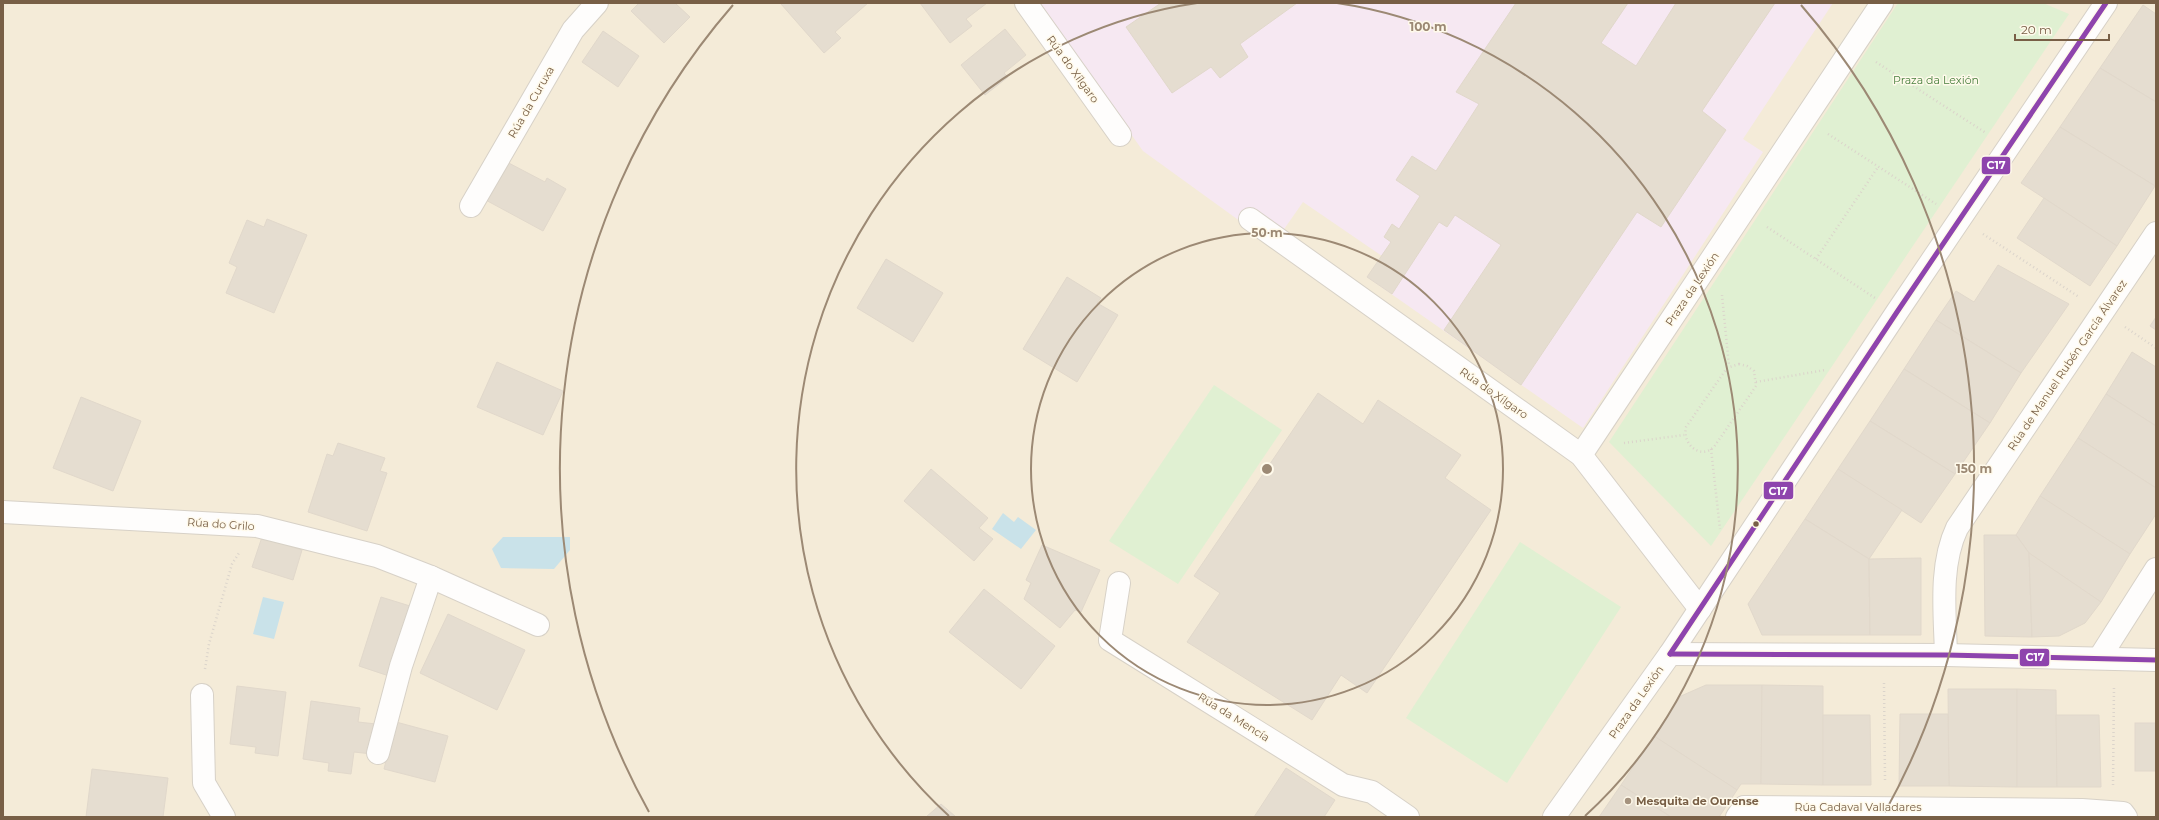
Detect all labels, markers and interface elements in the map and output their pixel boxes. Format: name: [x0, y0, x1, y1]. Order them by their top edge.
scale bar: [2015, 16, 2109, 42]
text: 100 m: [1410, 19, 1446, 34]
text: 20 m: [2021, 22, 2052, 37]
street label: Rúa do Xílgaro: [1044, 32, 1102, 106]
street label: Rúa da Curuxa: [505, 64, 557, 140]
park label: Praza da Lexión: [1893, 73, 1979, 87]
line badge: C17: [1981, 156, 2011, 175]
text: C17: [1986, 158, 2006, 172]
text: 50 m: [1251, 225, 1283, 240]
street label: Praza da Lexión: [1662, 249, 1722, 329]
street label: Rúa de Manuel Rubén García Álvarez: [2004, 277, 2130, 453]
street label: Rúa do Xílgaro: [1457, 364, 1531, 422]
text: 150 m: [1956, 461, 1992, 476]
centre of rings: [1260, 462, 1274, 476]
line badge: C17: [1763, 481, 1794, 500]
text: C17: [1768, 484, 1788, 498]
street label: Rúa do Grilo: [187, 515, 255, 533]
unlabelled marker: [1751, 519, 1761, 529]
line badge: C17: [2019, 648, 2050, 667]
text: C17: [2025, 650, 2045, 664]
street label: Praza da Lexión: [1606, 663, 1666, 741]
street label: Rúa da Mencía: [1196, 689, 1272, 745]
place label: Mesquita de Ourense: [1636, 794, 1759, 808]
marker: Mesquita de Ourense: [1623, 796, 1633, 806]
street label: Rúa Cadaval Valladares: [1794, 800, 1922, 814]

